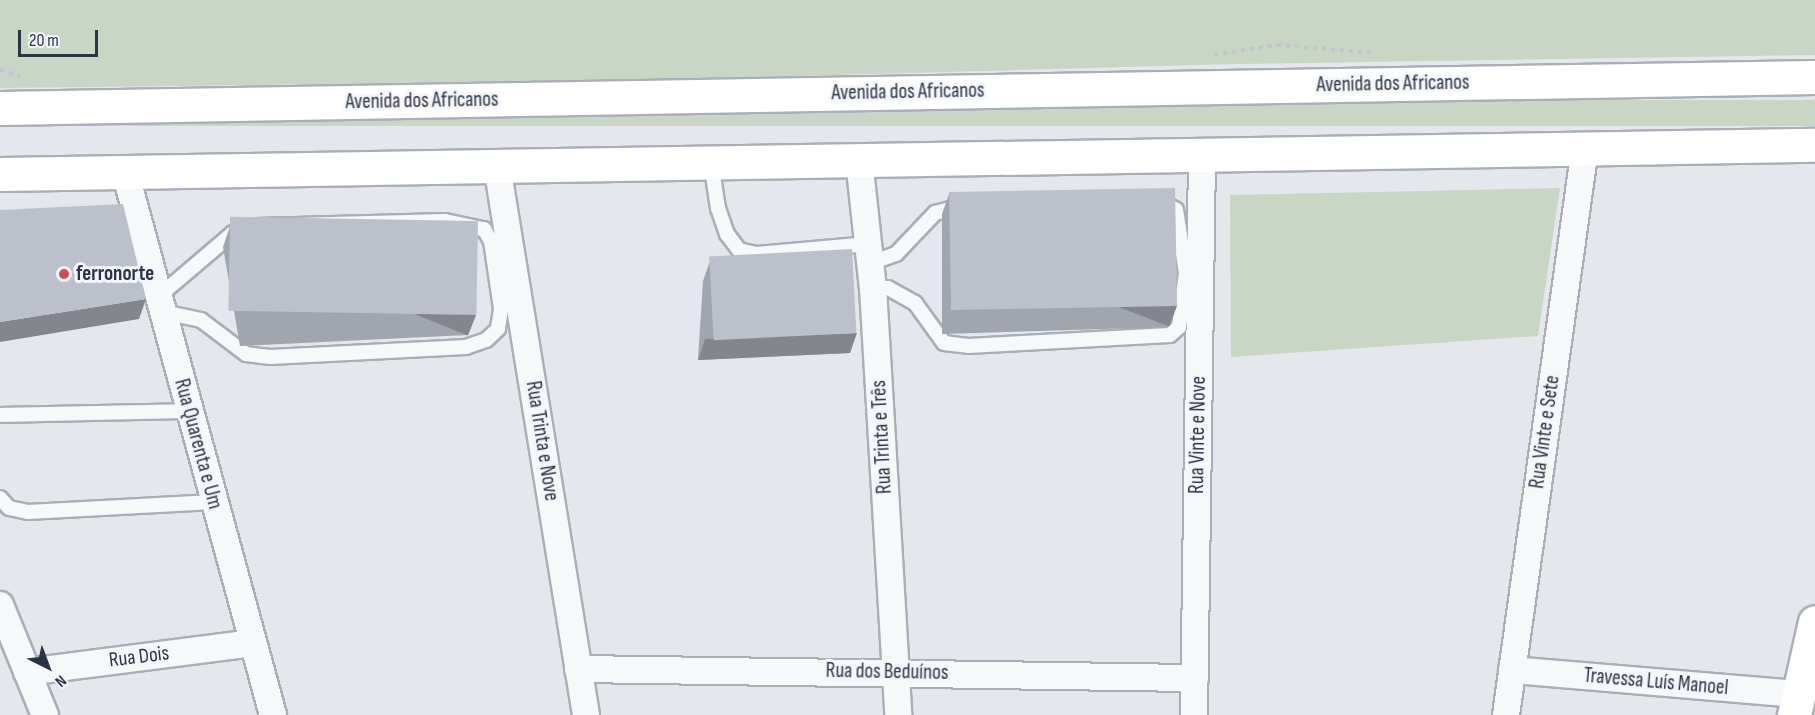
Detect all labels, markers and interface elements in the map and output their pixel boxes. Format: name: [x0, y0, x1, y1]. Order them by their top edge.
scale bar: [21, 18, 100, 56]
text: 20 m: [29, 30, 59, 51]
street label: Avenida dos Africanos: [1316, 70, 1470, 98]
street label: Avenida dos Africanos: [831, 78, 985, 106]
street label: Avenida dos Africanos: [345, 87, 499, 115]
place label: ferronorte: [76, 261, 154, 287]
marker: ferronorte: [57, 267, 71, 281]
street label: Rua Vinte e Sete: [1525, 374, 1565, 490]
street label: Rua Quarenta e Um: [169, 376, 227, 512]
street label: Rua Vinte e Nove: [1184, 376, 1212, 494]
street label: Rua Trinta e Nove: [520, 379, 564, 503]
street label: Rua Trinta e Três: [866, 379, 898, 495]
north arrow: [18, 637, 78, 697]
street label: Rua Dois: [107, 641, 171, 673]
street label: Rua dos Beduínos: [825, 658, 949, 686]
street label: Travessa Luís Manoel: [1583, 663, 1729, 701]
text: N: [51, 671, 70, 691]

